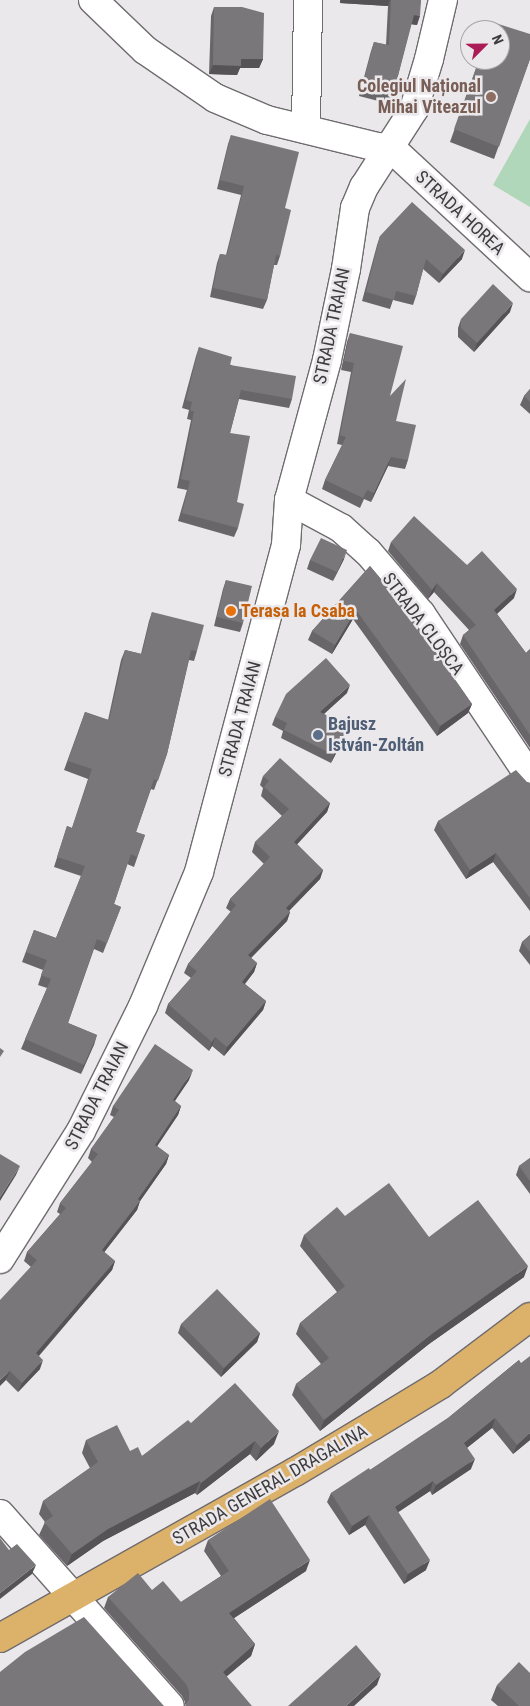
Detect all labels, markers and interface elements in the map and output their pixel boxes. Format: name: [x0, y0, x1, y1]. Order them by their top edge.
north arrow: [460, 20, 510, 70]
text: N: [489, 32, 507, 47]
place label: Colegiul Național Mihai Viteazul: [357, 76, 481, 118]
marker: Colegiul Național Mihai Viteazul: [485, 91, 497, 103]
street label: STRADA HOREA: [411, 166, 509, 260]
street label: STRADA TRAIAN: [309, 266, 355, 386]
street label: STRADA CLOȘCA: [378, 569, 468, 679]
place label: Terasa la Csaba: [241, 600, 355, 622]
marker: Terasa la Csaba: [225, 605, 237, 617]
street label: STRADA TRAIAN: [214, 659, 266, 779]
place label: Bajusz István-Zoltán: [328, 714, 424, 756]
marker: Bajusz István-Zoltán: [312, 729, 324, 741]
street label: STRADA TRAIAN: [60, 1038, 134, 1154]
street label: STRADA GENERAL DRAGALINA: [169, 1420, 371, 1550]

